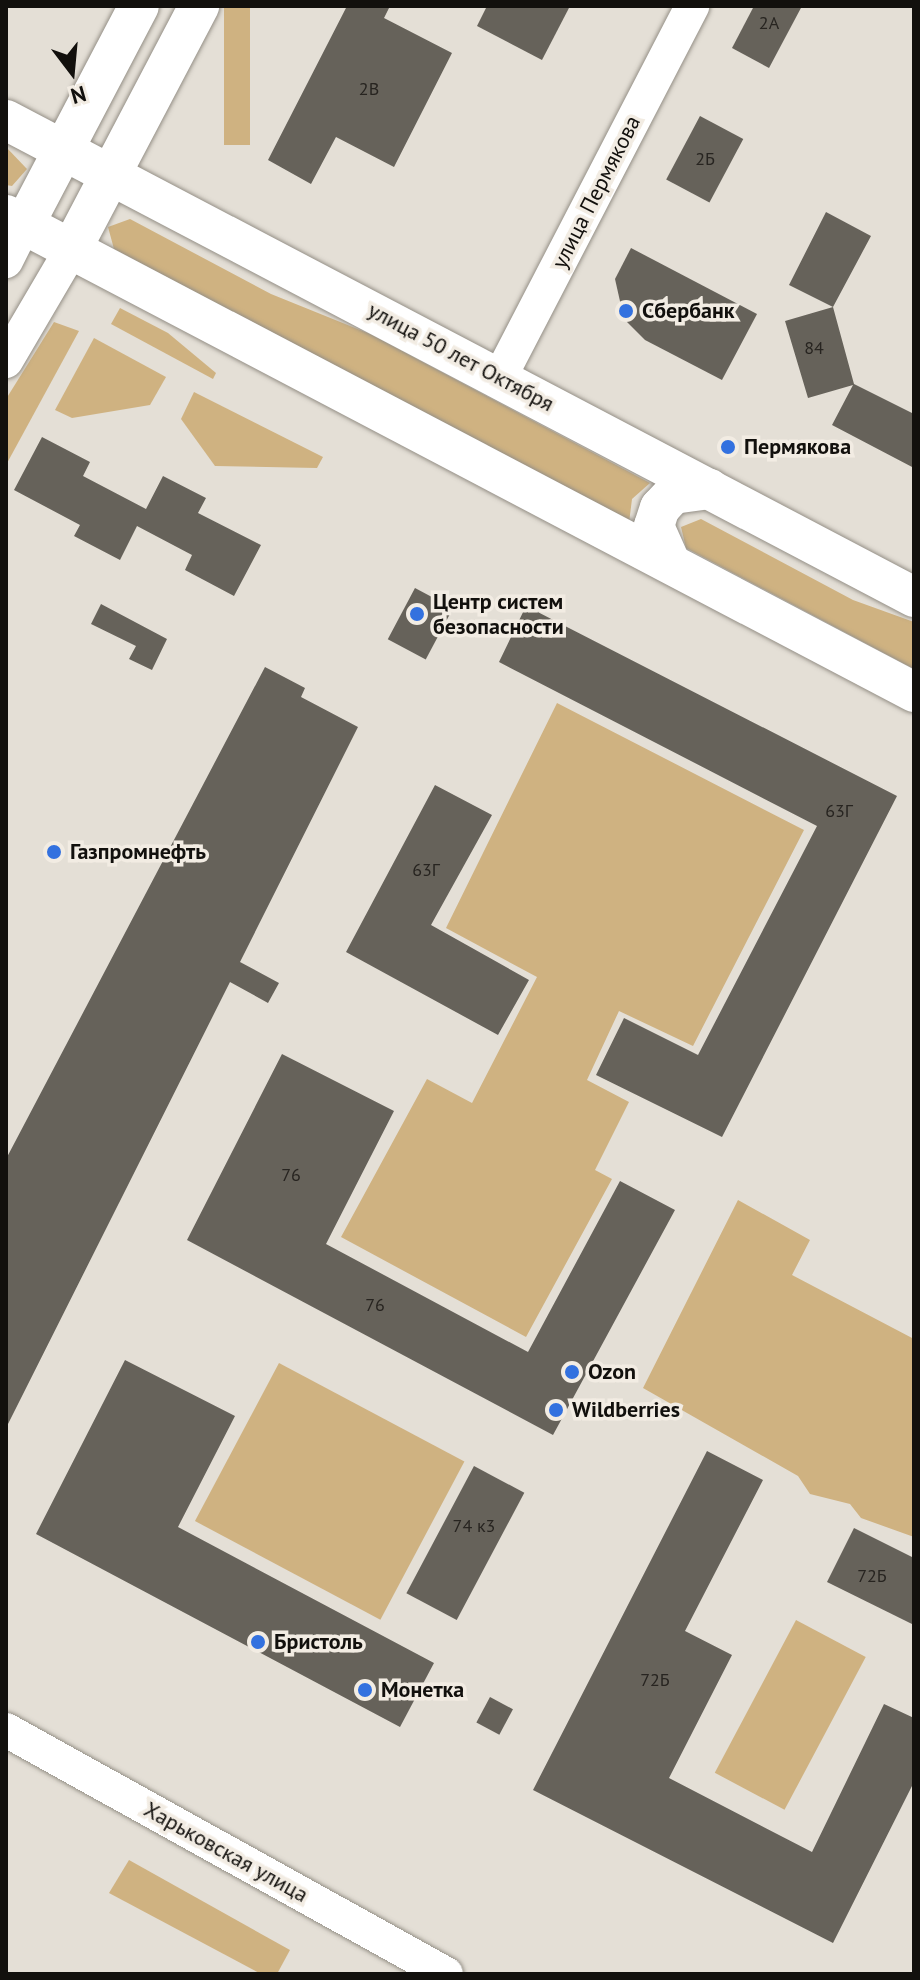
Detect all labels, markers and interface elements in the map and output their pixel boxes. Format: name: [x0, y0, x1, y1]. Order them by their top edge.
house number: 2А: [759, 12, 779, 34]
north arrow: [32, 32, 112, 112]
house number: 2В: [359, 78, 379, 100]
text: N: [68, 80, 89, 111]
street label: улица Пермякова: [546, 111, 646, 273]
house number: 2Б: [695, 148, 715, 170]
street label: улица 50 лет Октября: [363, 297, 559, 417]
place label: Сбербанк: [642, 298, 734, 324]
marker: Сбербанк: [617, 302, 635, 320]
house number: 84: [804, 337, 824, 359]
place label: Пермякова: [744, 434, 851, 460]
marker: Пермякова: [719, 438, 737, 456]
place label: Центр систем безопасности: [433, 588, 564, 640]
marker: Центр систем безопасности: [408, 605, 426, 623]
house number: 63Г: [825, 800, 853, 822]
place label: Газпромнефть: [70, 839, 206, 865]
marker: Газпромнефть: [45, 843, 63, 861]
house number: 63Г: [412, 859, 440, 881]
house number: 76: [281, 1164, 301, 1186]
house number: 76: [365, 1294, 385, 1316]
place label: Ozon: [588, 1359, 636, 1385]
marker: Ozon: [563, 1363, 581, 1381]
place label: Wildberries: [572, 1397, 680, 1423]
marker: Wildberries: [547, 1401, 565, 1419]
house number: 74 к3: [453, 1515, 495, 1537]
house number: 72Б: [857, 1565, 887, 1587]
place label: Бристоль: [274, 1629, 363, 1655]
marker: Бристоль: [249, 1633, 267, 1651]
house number: 72Б: [640, 1669, 670, 1691]
place label: Монетка: [381, 1677, 464, 1703]
marker: Монетка: [356, 1681, 374, 1699]
street label: Харьковская улица: [139, 1796, 313, 1908]

